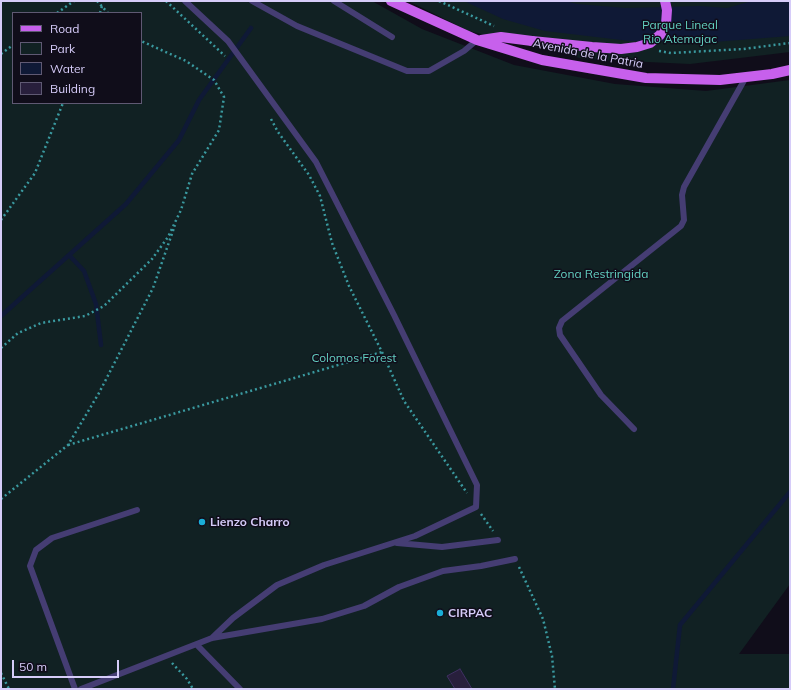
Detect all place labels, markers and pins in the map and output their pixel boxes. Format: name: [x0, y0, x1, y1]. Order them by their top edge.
place label: Lienzo Charro: [210, 515, 290, 529]
marker: Lienzo Charro: [197, 517, 207, 527]
place label: CIRPAC: [448, 606, 492, 620]
marker: CIRPAC: [435, 608, 445, 618]

